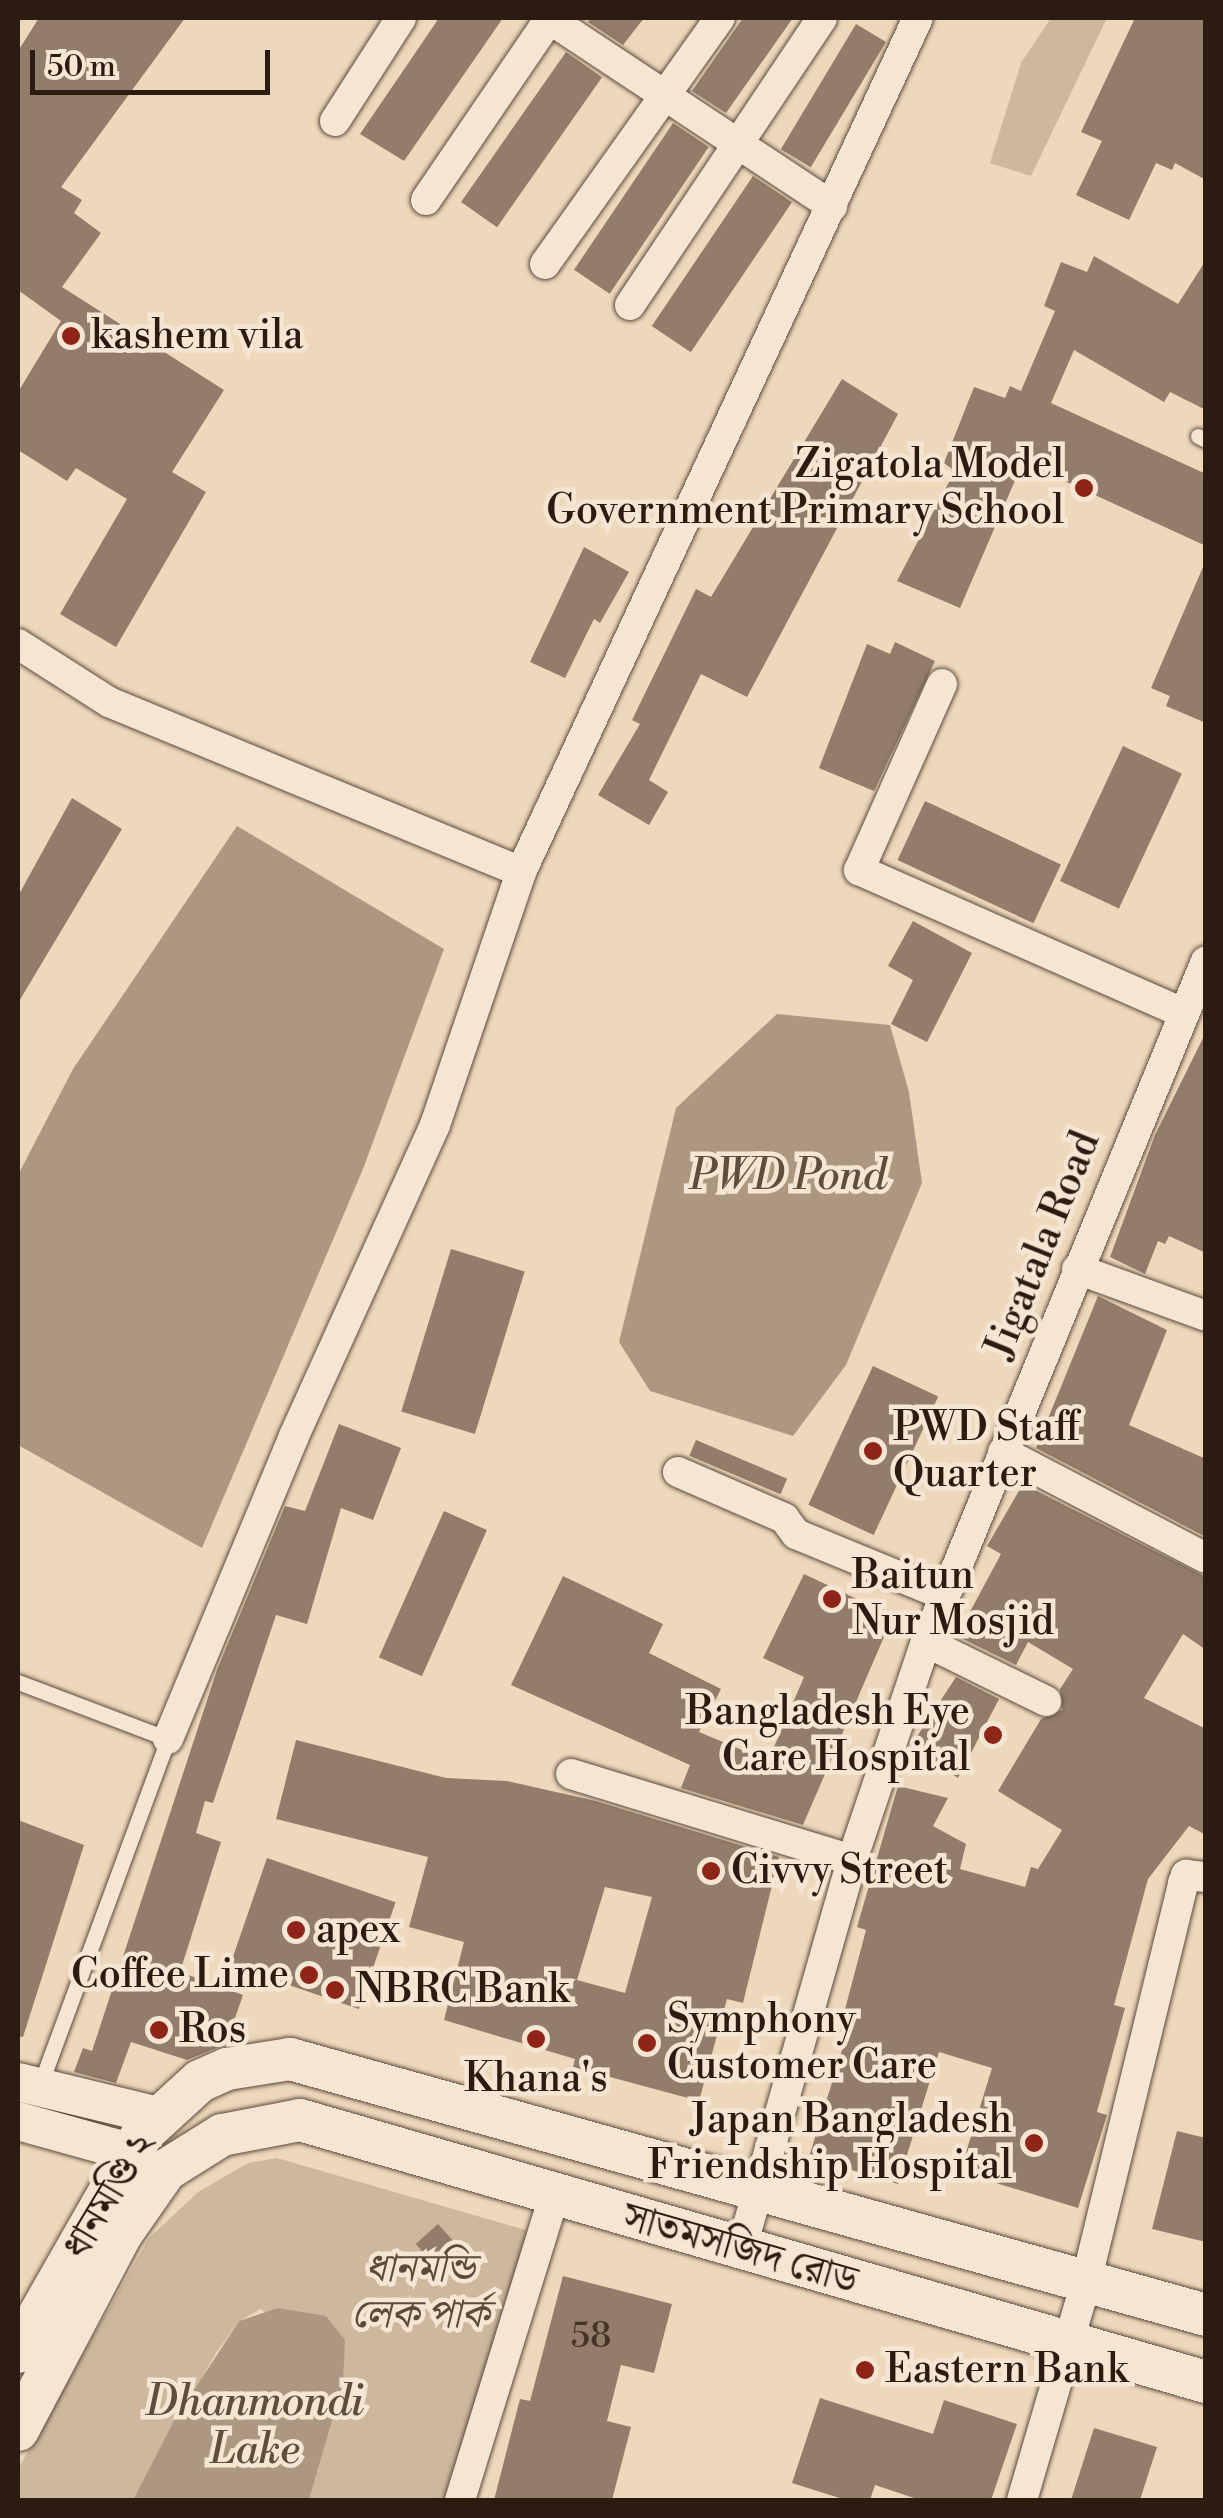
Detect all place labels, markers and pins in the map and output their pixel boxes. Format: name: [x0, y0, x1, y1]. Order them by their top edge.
place label: kashem vila: [91, 312, 303, 360]
marker: kashem vila: [60, 325, 82, 347]
place label: Zigatola Model Government Primary School: [546, 441, 1064, 535]
marker: Zigatola Model Government Primary School: [1073, 477, 1095, 499]
place label: PWD Staff Quarter: [893, 1404, 1080, 1498]
marker: PWD Staff Quarter: [862, 1440, 884, 1462]
place label: Baitun Nur Mosjid: [852, 1552, 1054, 1646]
marker: Baitun Nur Mosjid: [821, 1588, 843, 1610]
place label: Bangladesh Eye Care Hospital: [686, 1688, 970, 1782]
marker: Bangladesh Eye Care Hospital: [980, 1722, 1006, 1748]
place label: Civvy Street: [731, 1847, 948, 1895]
marker: Civvy Street: [700, 1860, 722, 1882]
place label: apex: [316, 1906, 400, 1954]
marker: apex: [285, 1919, 307, 1941]
place label: Coffee Lime: [71, 1951, 289, 1999]
marker: Coffee Lime: [298, 1964, 320, 1986]
place label: NBRC Bank: [355, 1966, 569, 2014]
marker: NBRC Bank: [324, 1979, 346, 2001]
place label: Symphony Customer Care: [667, 1996, 937, 2090]
place label: Ros: [179, 2006, 246, 2054]
marker: Ros: [148, 2019, 170, 2041]
marker: Khana's: [525, 2028, 547, 2050]
marker: Symphony Customer Care: [636, 2032, 658, 2054]
place label: Khana's: [464, 2055, 608, 2103]
place label: Japan Bangladesh Friendship Hospital: [647, 2096, 1012, 2190]
marker: Japan Bangladesh Friendship Hospital: [1021, 2130, 1047, 2156]
place label: Eastern Bank: [885, 2346, 1128, 2394]
marker: Eastern Bank: [854, 2359, 876, 2381]

